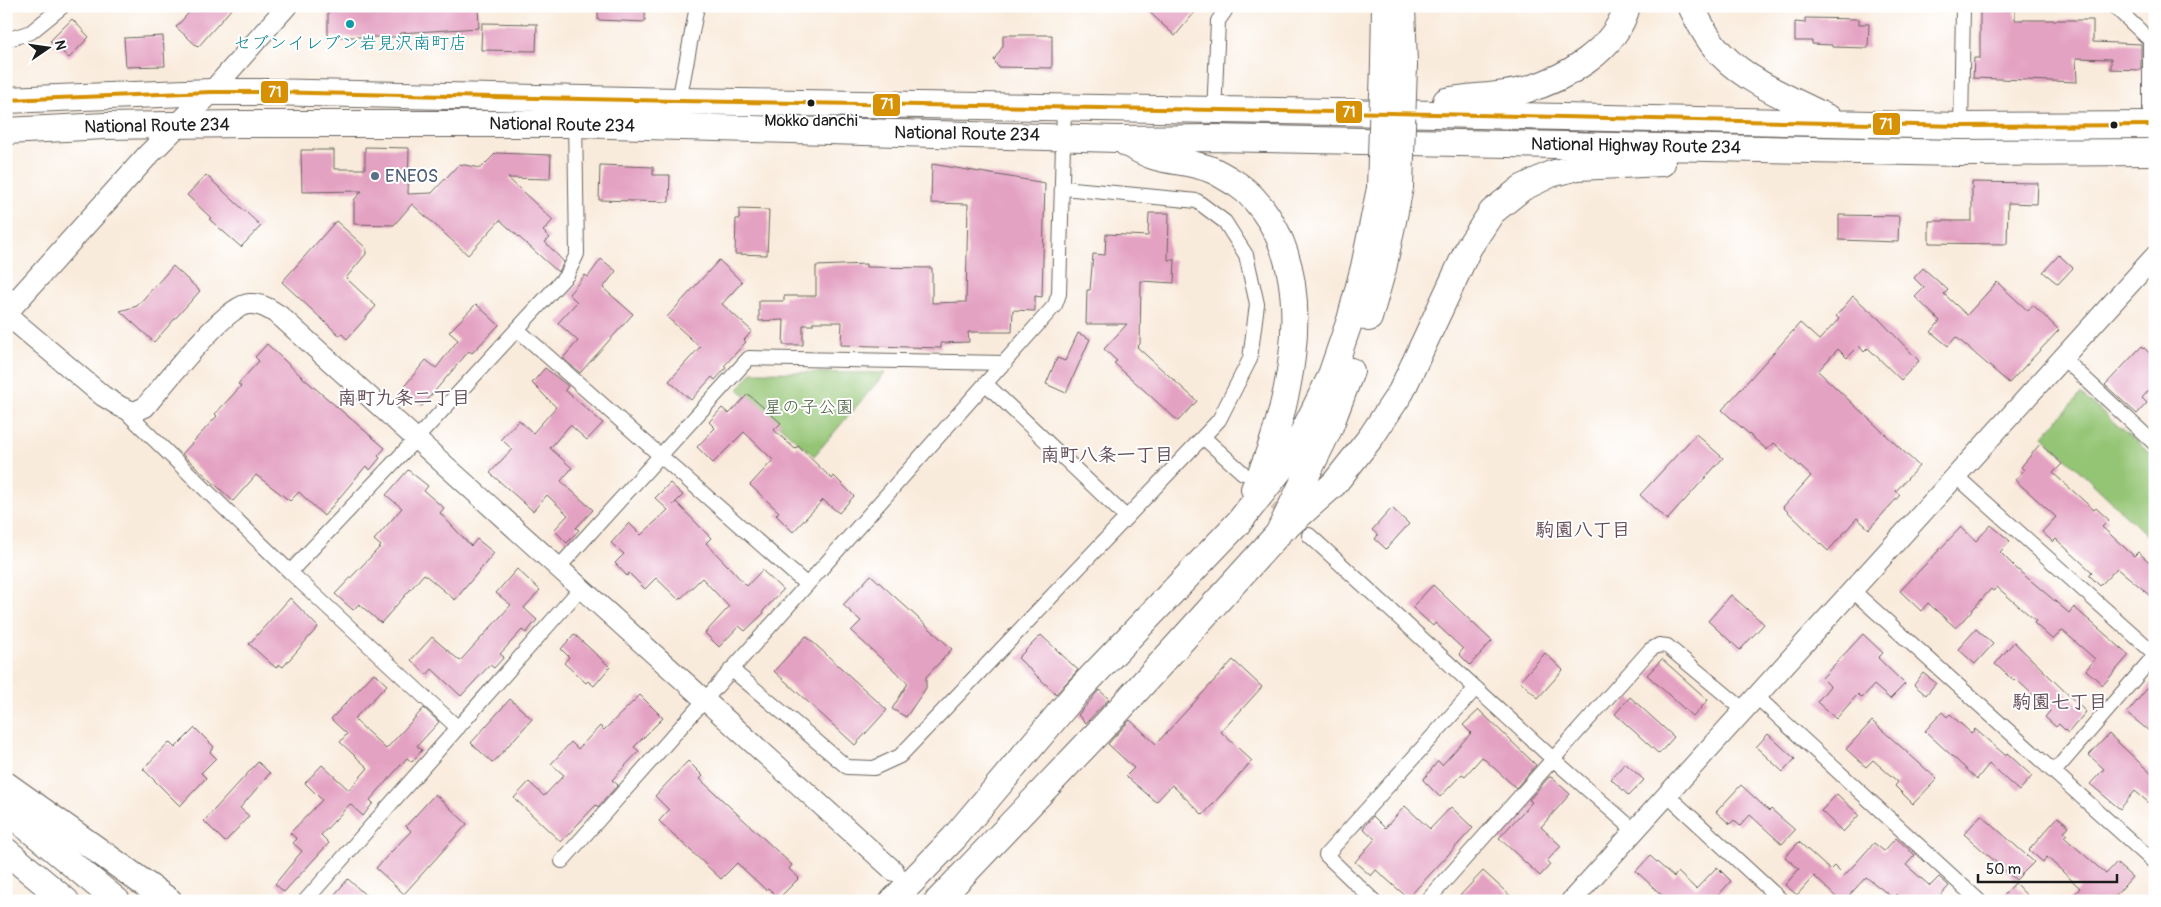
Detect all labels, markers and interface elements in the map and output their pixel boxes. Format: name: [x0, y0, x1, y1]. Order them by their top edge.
marker: セブンイレブン岩見沢南町店: [344, 18, 356, 30]
north arrow: [22, 22, 72, 72]
place label: セブンイレブン岩見沢南町店: [233, 32, 467, 55]
text: N: [51, 39, 70, 52]
line badge: 71: [260, 80, 289, 104]
text: 71: [269, 84, 281, 101]
line badge: 71: [872, 93, 901, 117]
text: 71: [881, 96, 893, 113]
marker: Mokko danchi: [806, 98, 816, 108]
line badge: 71: [1335, 100, 1363, 124]
text: 71: [1343, 104, 1355, 121]
place label: Mokko danchi: [764, 110, 858, 131]
street label: National Route 234: [489, 112, 636, 138]
line badge: 71: [1872, 112, 1901, 136]
street label: National Route 234: [84, 113, 231, 139]
text: 71: [1880, 116, 1892, 133]
unlabelled marker: [2109, 120, 2119, 130]
street label: National Route 234: [894, 121, 1041, 147]
street label: National Highway Route 234: [1531, 133, 1742, 159]
place label: ENEOS: [385, 165, 438, 188]
marker: ENEOS: [369, 170, 381, 182]
district label: 南町九条二丁目: [337, 386, 471, 410]
park label: 星の子公園: [764, 396, 854, 419]
district label: 南町八条一丁目: [1040, 443, 1174, 467]
district label: 駒園八丁目: [1535, 518, 1631, 542]
district label: 駒園七丁目: [2012, 690, 2108, 714]
scale bar: [1978, 852, 2117, 884]
text: 50 m: [1986, 860, 2021, 879]

